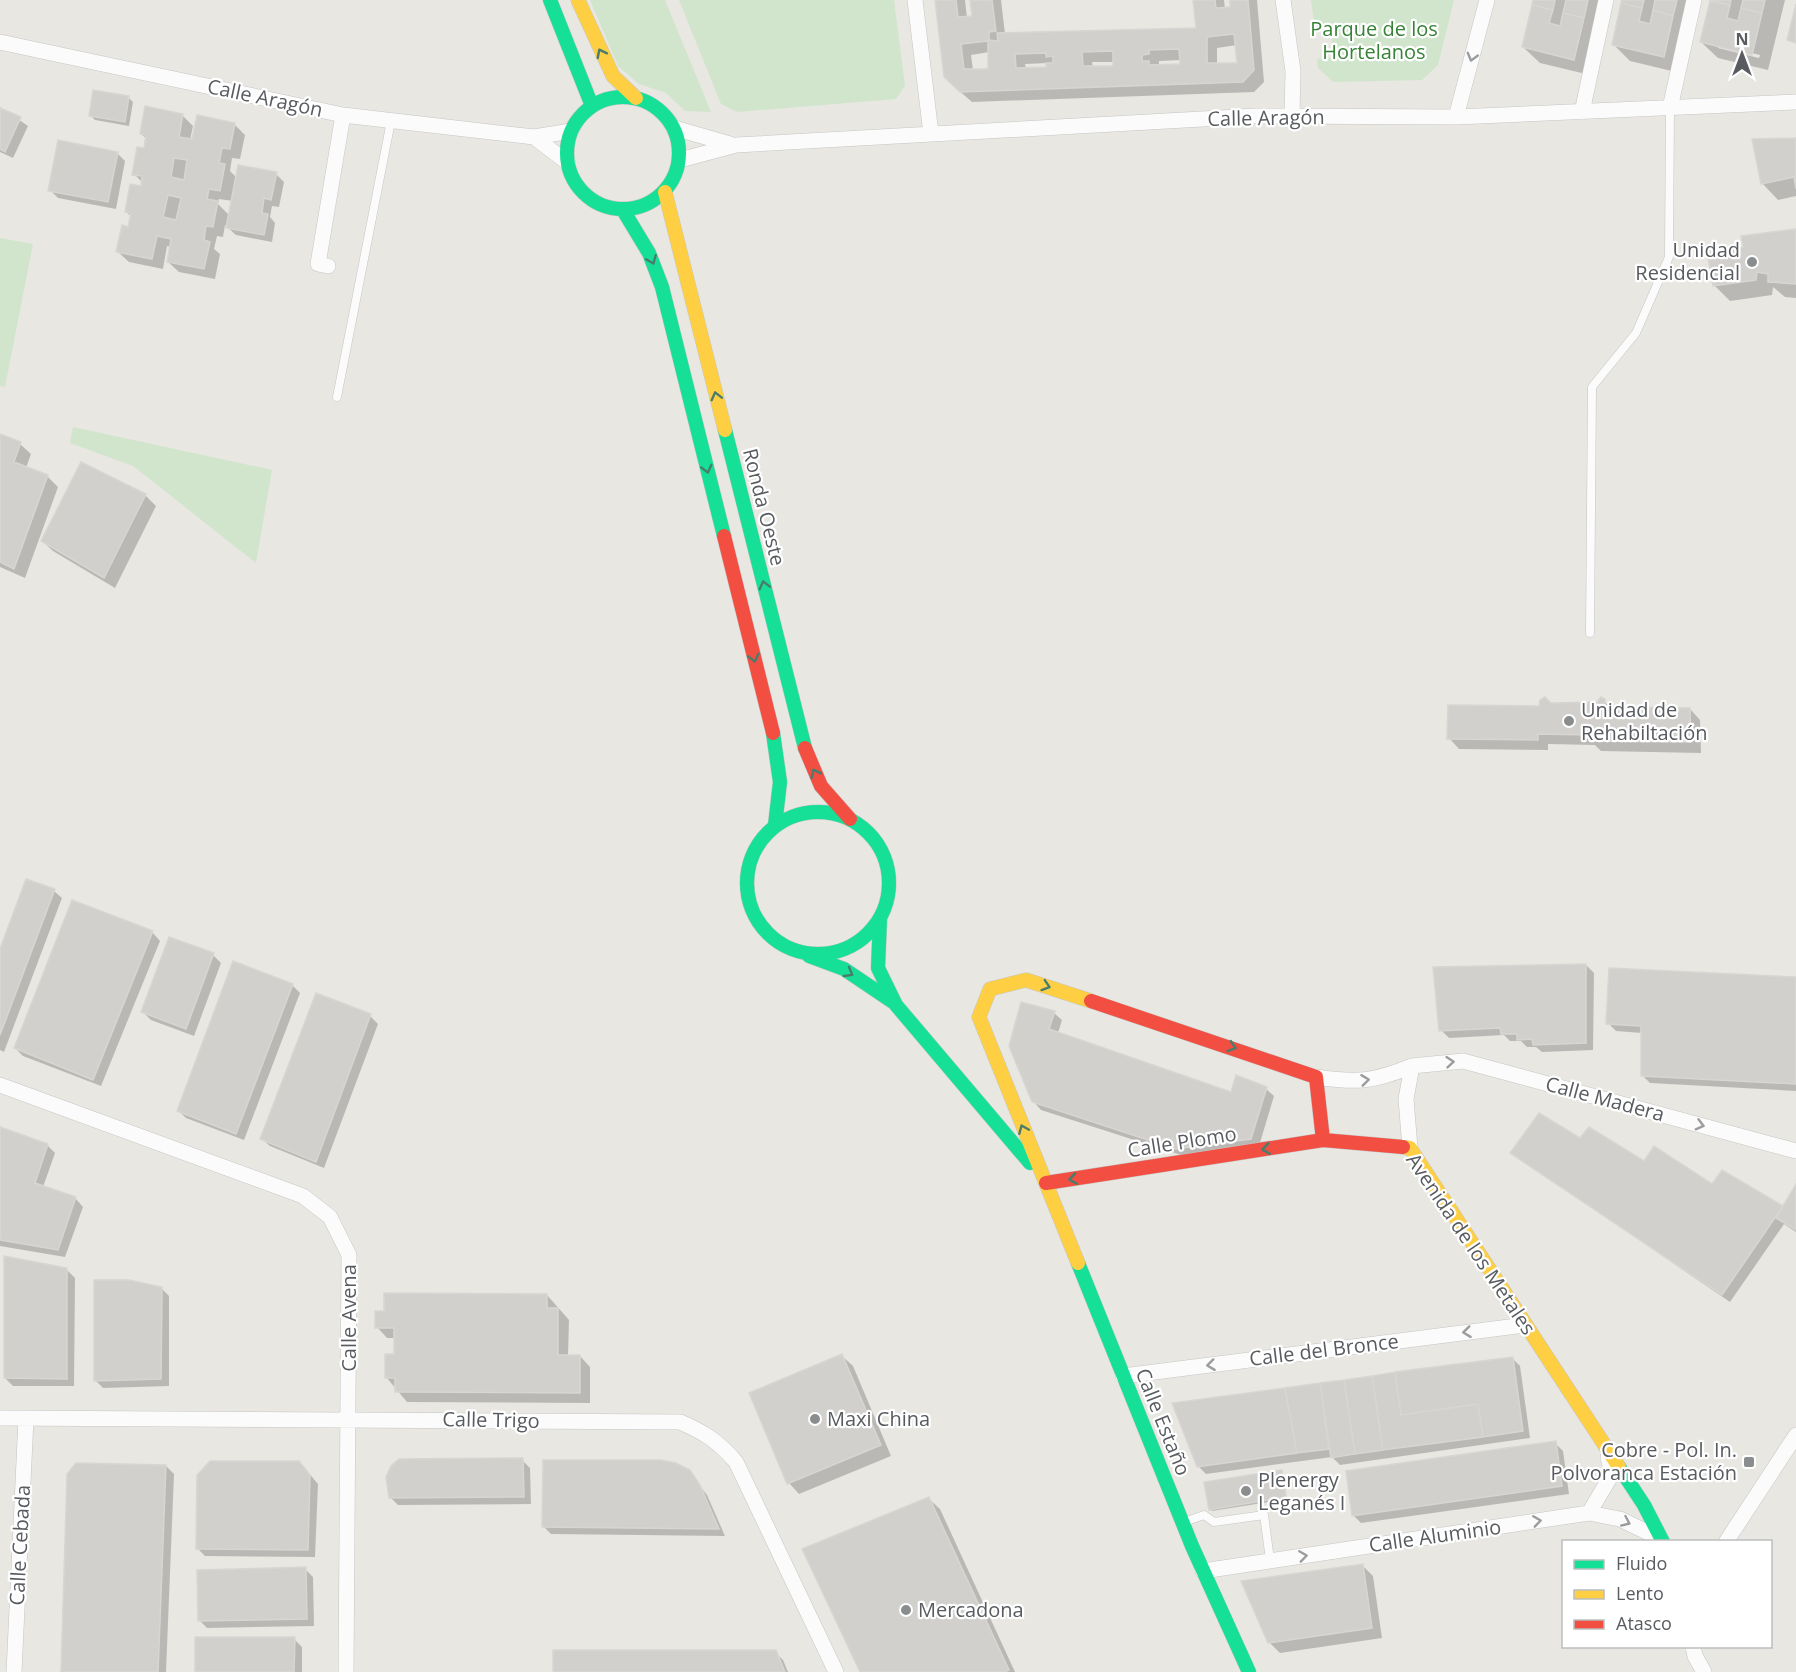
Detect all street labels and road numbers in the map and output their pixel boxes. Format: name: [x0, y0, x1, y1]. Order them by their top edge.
street label: Calle Aragón: [205, 72, 325, 123]
street label: Calle Aragón: [1207, 103, 1325, 132]
street label: Ronda Oeste: [737, 445, 792, 568]
street label: Calle Madera: [1543, 1070, 1668, 1127]
street label: Calle Plomo: [1126, 1120, 1238, 1163]
street label: Avenida de los Metales: [1401, 1148, 1542, 1340]
street label: Calle Avena: [335, 1264, 362, 1372]
street label: Calle del Bronce: [1248, 1327, 1400, 1372]
street label: Calle Estaño: [1130, 1364, 1197, 1479]
street label: Calle Trigo: [442, 1405, 540, 1434]
street label: Calle Cebada: [3, 1484, 36, 1606]
street label: Calle Aluminio: [1367, 1513, 1503, 1558]

